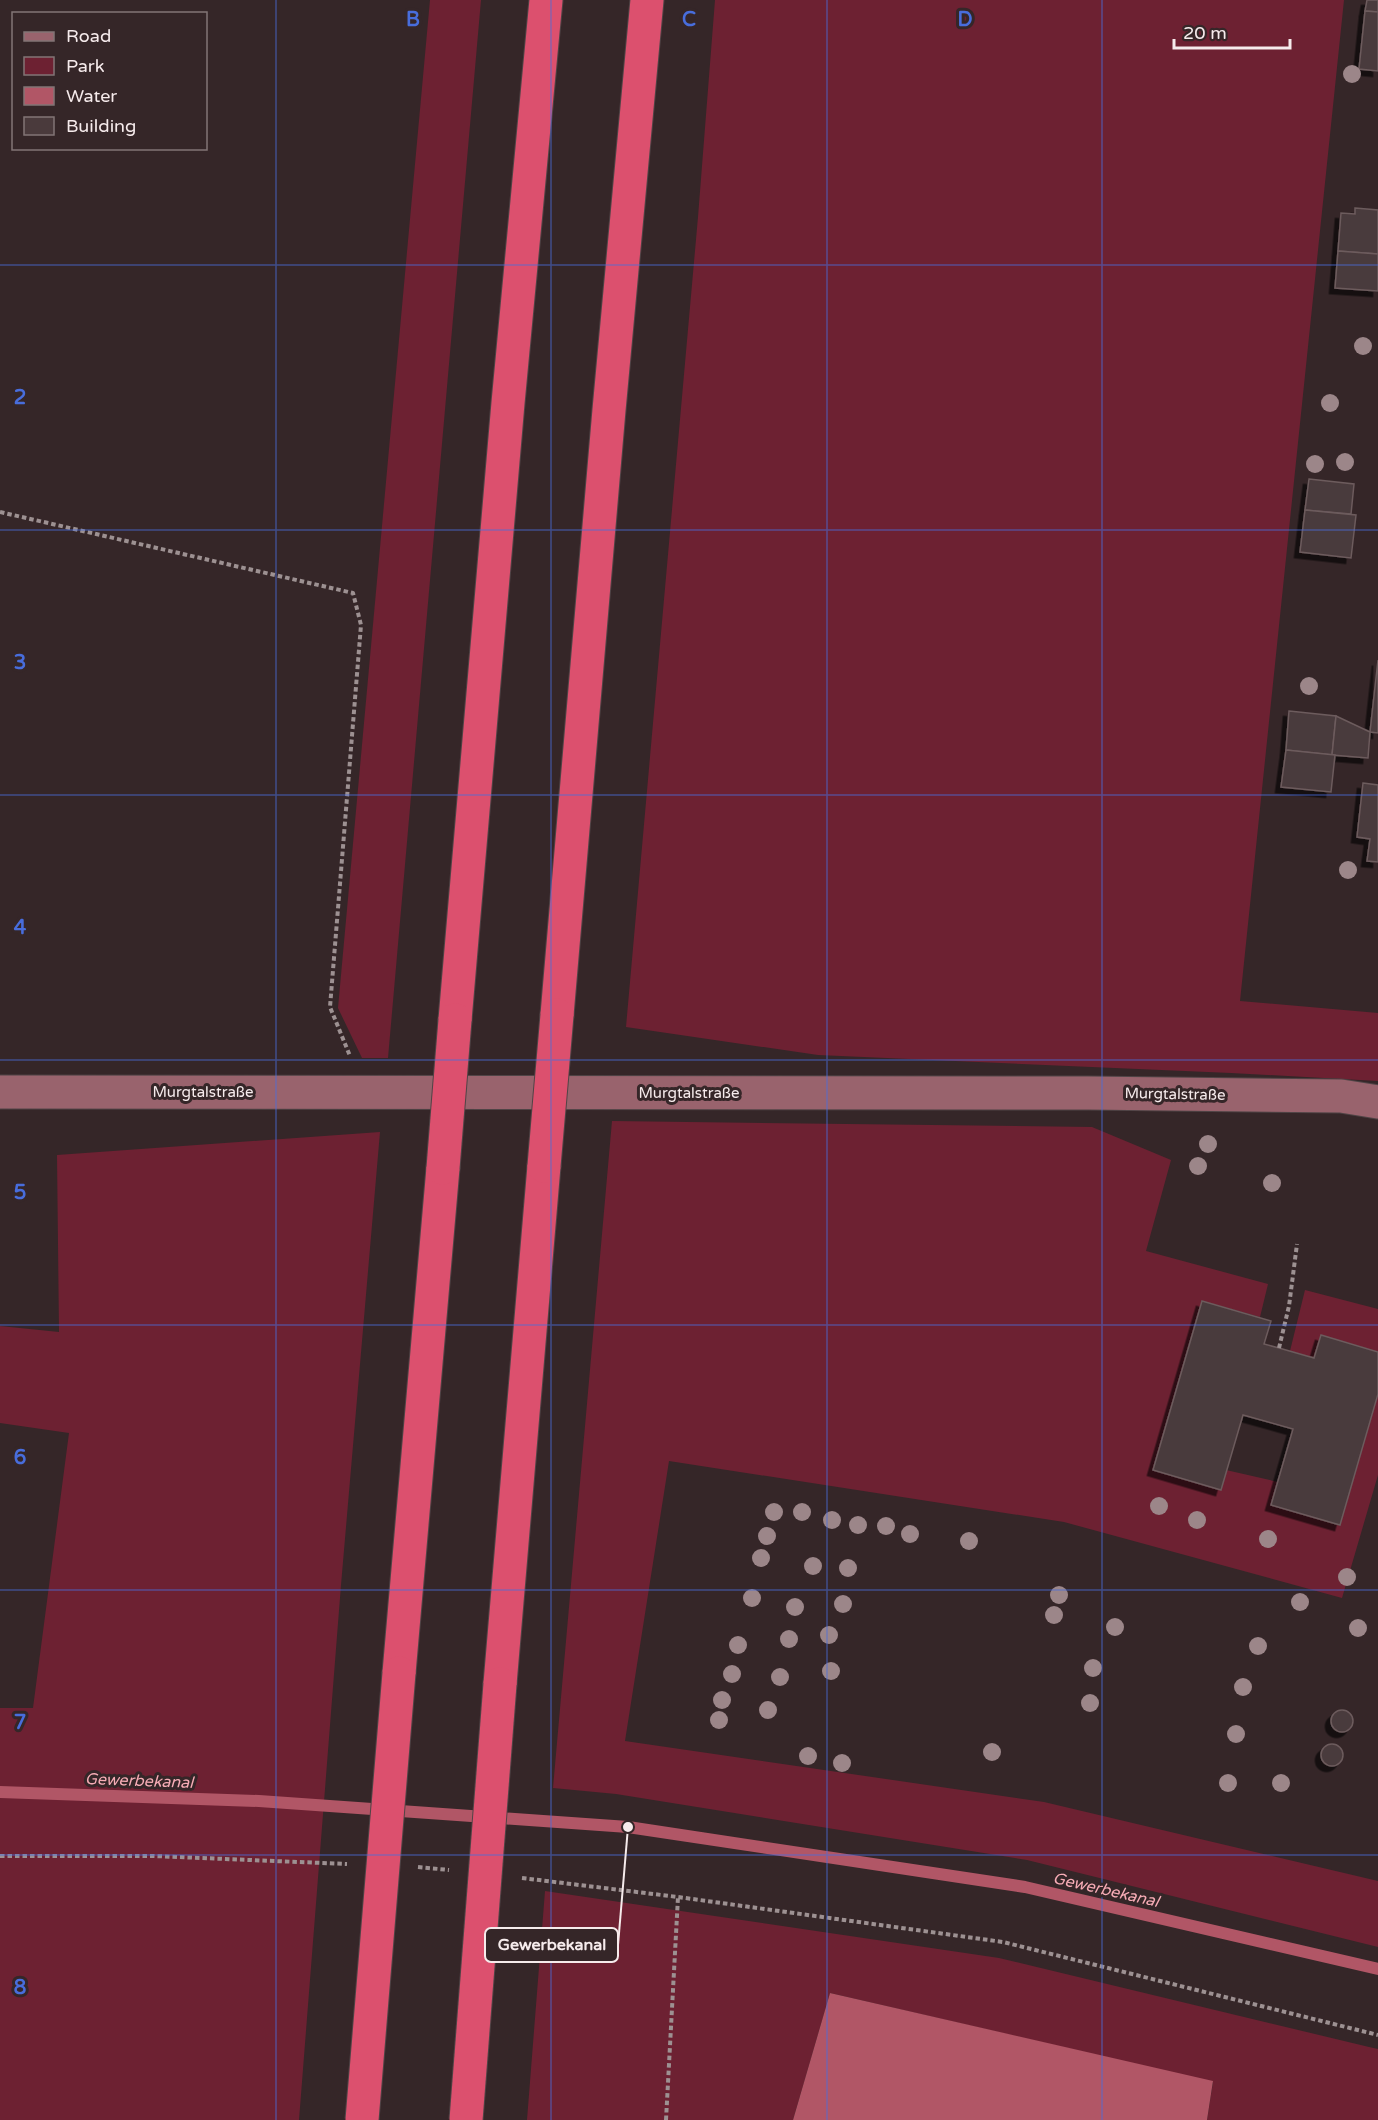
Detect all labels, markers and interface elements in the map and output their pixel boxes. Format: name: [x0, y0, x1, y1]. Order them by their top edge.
text: B: [406, 8, 420, 32]
text: C: [682, 8, 696, 32]
text: D: [957, 8, 973, 32]
legend: [12, 12, 207, 150]
scale bar: [1174, 12, 1290, 50]
text: 20 m: [1183, 22, 1227, 44]
text: Road: [66, 25, 111, 47]
text: Park: [66, 55, 105, 77]
text: Water: [66, 85, 117, 107]
text: Building: [66, 115, 136, 137]
text: 2: [14, 386, 26, 410]
text: 3: [14, 651, 26, 675]
text: 4: [14, 916, 27, 940]
street label: Murgtalstraße: [153, 1083, 253, 1101]
street label: Murgtalstraße: [639, 1084, 739, 1102]
street label: Murgtalstraße: [1124, 1084, 1226, 1104]
text: 5: [14, 1181, 26, 1205]
text: 6: [14, 1446, 26, 1470]
text: 7: [14, 1711, 26, 1735]
water label: Gewerbekanal: [85, 1769, 195, 1793]
water label: Gewerbekanal: [1051, 1868, 1163, 1912]
callout: Gewerbekanal: [485, 1928, 618, 1962]
text: Gewerbekanal: [498, 1935, 606, 1955]
text: 8: [14, 1976, 26, 2000]

